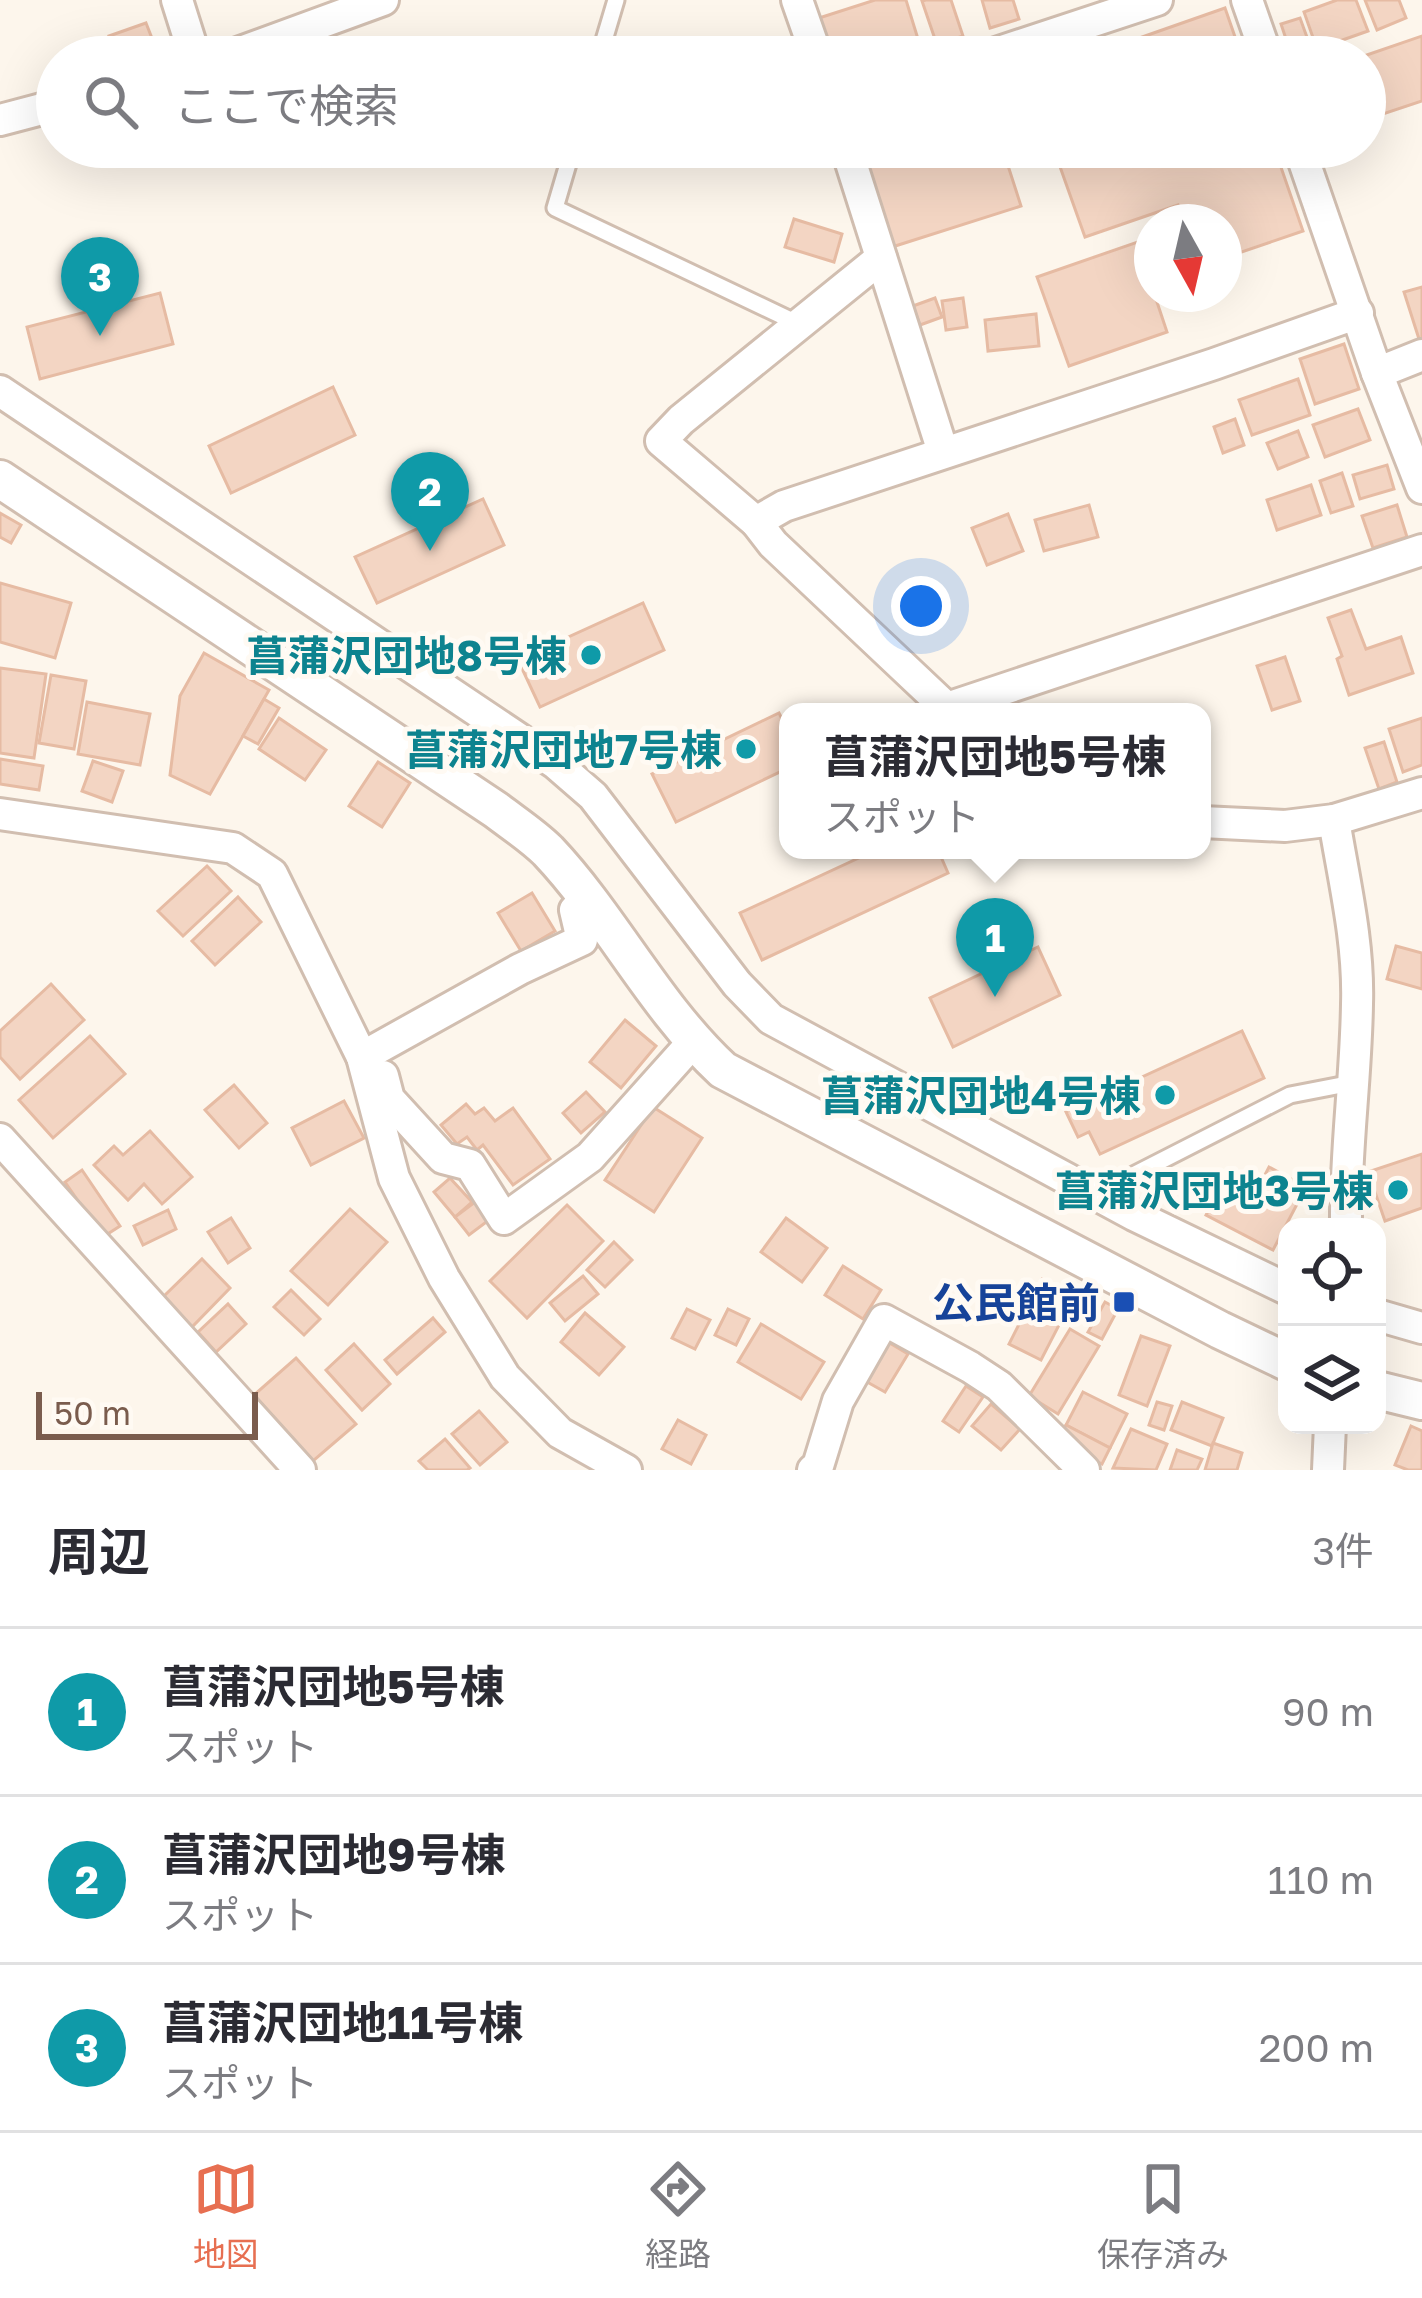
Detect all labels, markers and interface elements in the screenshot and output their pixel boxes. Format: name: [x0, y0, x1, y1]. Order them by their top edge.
search box: [36, 36, 1386, 168]
icon: search: [78, 69, 144, 135]
text: ここで検索: [174, 78, 399, 132]
north arrow: [1134, 204, 1242, 312]
pin: 3: [61, 237, 139, 336]
pin: 2: [391, 452, 469, 551]
your location: [891, 576, 951, 636]
place label: 菖蒲沢団地8号棟: [246, 630, 567, 680]
marker: 菖蒲沢団地8号棟: [578, 642, 604, 668]
popup: [779, 703, 1211, 859]
place label: 菖蒲沢団地7号棟: [405, 724, 722, 774]
text: 菖蒲沢団地5号棟: [824, 729, 1166, 783]
marker: 菖蒲沢団地7号棟: [733, 736, 759, 762]
text: スポット: [824, 793, 980, 840]
pin: 1: [956, 898, 1034, 997]
place label: 菖蒲沢団地4号棟: [821, 1070, 1141, 1120]
marker: 菖蒲沢団地4号棟: [1152, 1082, 1178, 1108]
place label: 菖蒲沢団地3号棟: [1054, 1165, 1374, 1215]
marker: 菖蒲沢団地3号棟: [1385, 1177, 1411, 1203]
map controls: [1278, 1218, 1386, 1434]
button: locate: [1278, 1218, 1386, 1326]
place label: 公民館前: [932, 1277, 1100, 1327]
marker: 公民館前: [1111, 1289, 1137, 1315]
button: layers: [1278, 1326, 1386, 1434]
scale bar: [36, 1386, 258, 1439]
text: 50 m: [54, 1393, 131, 1432]
text: 周辺: [48, 1520, 150, 1581]
text: 3件: [1312, 1527, 1374, 1574]
text: 菖蒲沢団地5号棟: [162, 1659, 504, 1713]
text: 1: [77, 1688, 97, 1735]
text: 90 m: [1282, 1688, 1374, 1735]
text: スポット: [162, 1723, 318, 1770]
text: 菖蒲沢団地9号棟: [162, 1827, 506, 1881]
text: 2: [75, 1856, 99, 1903]
text: 110 m: [1268, 1856, 1374, 1903]
text: スポット: [162, 1891, 318, 1938]
text: 菖蒲沢団地11号棟: [162, 1995, 523, 2049]
text: 3: [75, 2024, 99, 2071]
text: 200 m: [1259, 2024, 1374, 2071]
text: スポット: [162, 2059, 318, 2106]
tab: 地図: [193, 2156, 259, 2276]
tab: 経路: [645, 2156, 711, 2276]
tab: 保存済み: [1097, 2156, 1229, 2276]

